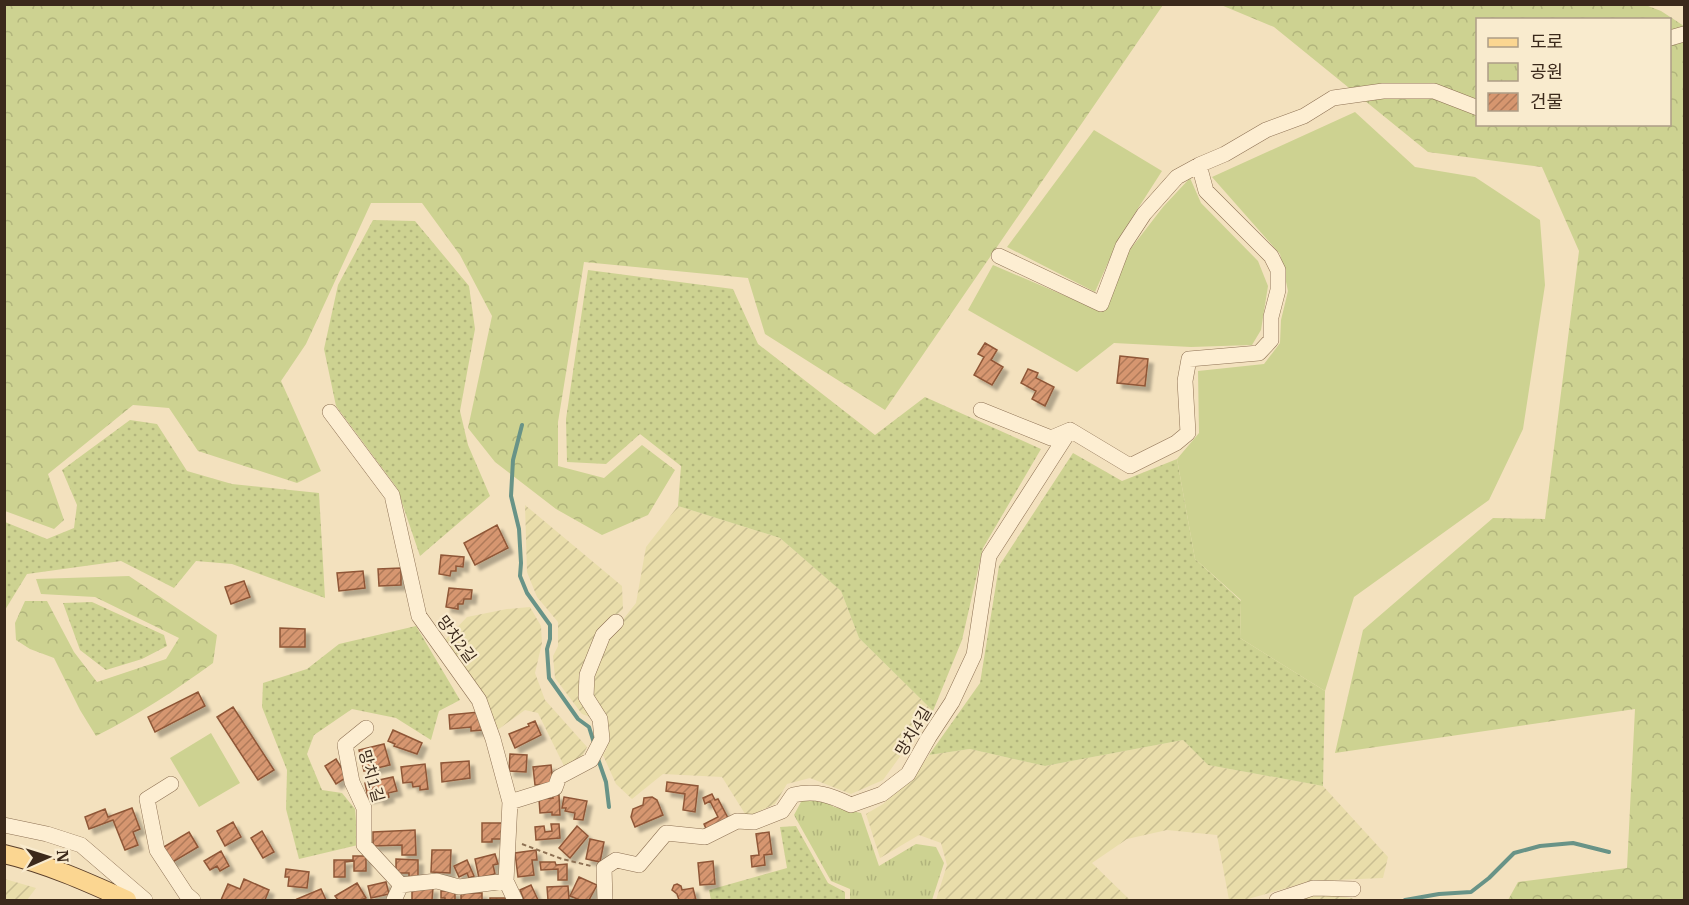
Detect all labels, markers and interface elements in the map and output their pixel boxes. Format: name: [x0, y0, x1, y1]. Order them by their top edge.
legend: [1476, 18, 1671, 126]
text: 도로: [1530, 30, 1563, 53]
text: 공원: [1530, 60, 1563, 83]
text: 건물: [1530, 90, 1563, 113]
street label: 망치2길: [433, 611, 481, 667]
street label: 망치4길: [891, 703, 935, 759]
street label: 망치1길: [355, 747, 389, 805]
north arrow: [18, 827, 78, 887]
text: N: [53, 849, 73, 863]

